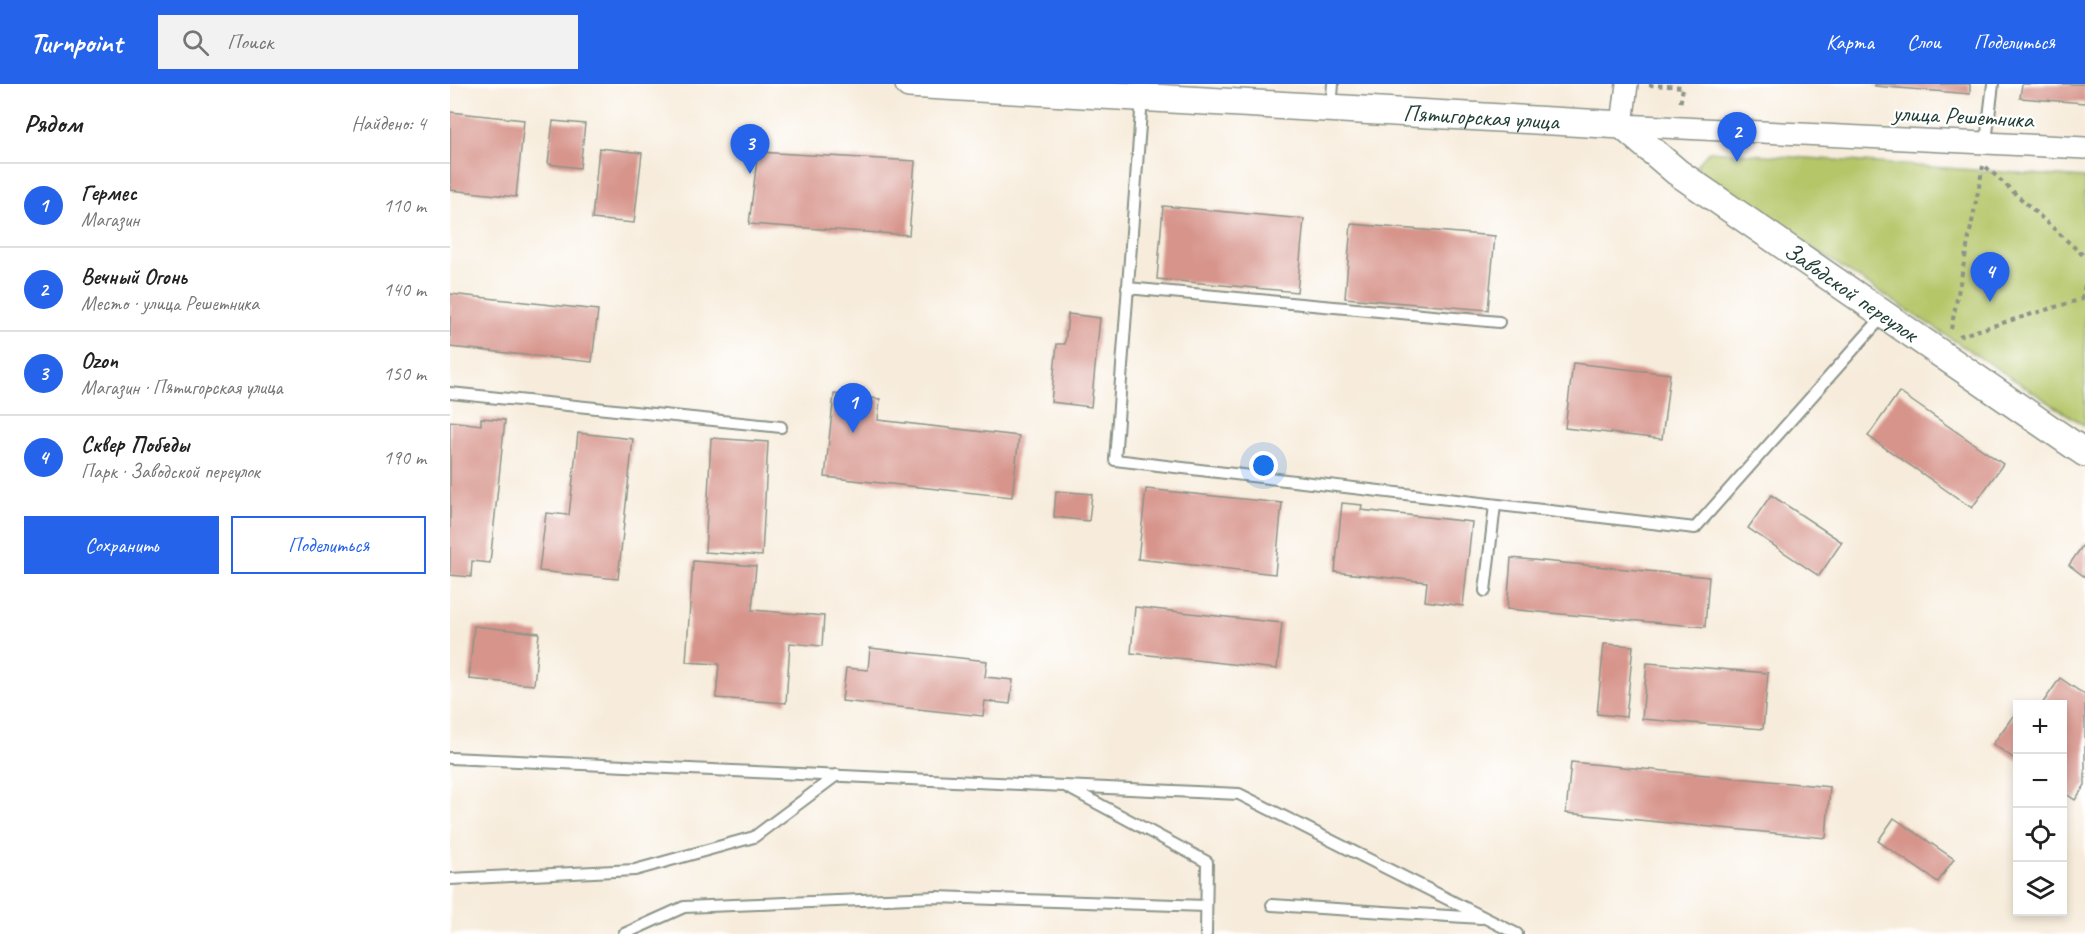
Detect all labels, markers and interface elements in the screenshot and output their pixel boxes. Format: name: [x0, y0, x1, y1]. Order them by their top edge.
search box: [158, 15, 578, 69]
text: Turnpoint: [30, 25, 122, 60]
icon: search: [179, 26, 212, 59]
text: Поиск: [227, 28, 273, 56]
text: Карта: [1826, 29, 1874, 55]
text: Слои: [1907, 29, 1941, 55]
text: Поделиться: [1974, 29, 2055, 55]
street label: Пятигорская улица: [1402, 97, 1561, 136]
street label: улица Решетника: [1890, 97, 2036, 135]
text: Рядом: [24, 107, 82, 140]
text: Найдено: 4: [351, 111, 426, 136]
pin: 2: [1718, 112, 1756, 162]
pin: 3: [730, 124, 770, 174]
text: Гермес: [81, 179, 137, 207]
text: 1: [39, 193, 48, 218]
text: 110 m: [383, 193, 426, 218]
text: Магазин: [81, 207, 139, 232]
street label: Заводской переулок: [1779, 235, 1926, 350]
pin: 4: [1970, 252, 2010, 302]
text: Вечный Огонь: [81, 263, 187, 291]
text: 2: [39, 277, 48, 302]
text: 140 m: [383, 277, 426, 302]
text: Место · улица Решетника: [81, 291, 259, 316]
text: Ozon: [81, 347, 118, 375]
text: 3: [39, 361, 48, 386]
text: 150 m: [383, 361, 426, 386]
text: Магазин · Пятигорская улица: [81, 375, 283, 400]
pin: 1: [834, 384, 872, 433]
text: Сквер Победы: [81, 431, 189, 459]
text: 4: [39, 445, 48, 470]
text: 190 m: [383, 445, 426, 470]
your location: [1249, 451, 1278, 480]
text: Парк · Заводской переулок: [81, 459, 260, 484]
button: Сохранить: [24, 516, 219, 574]
button: Поделиться: [231, 516, 426, 574]
map controls: [2013, 700, 2067, 916]
button: +: [2013, 700, 2067, 754]
button: −: [2013, 754, 2067, 808]
button: locate: [2013, 808, 2067, 862]
button: layers: [2013, 862, 2067, 916]

